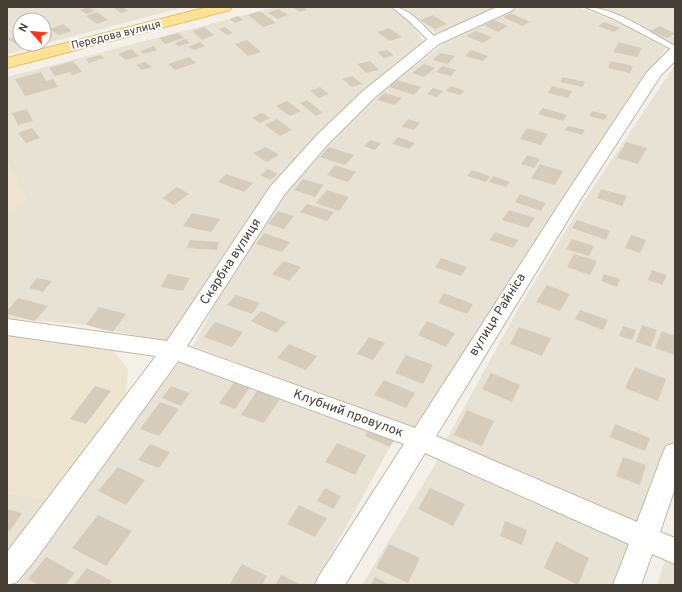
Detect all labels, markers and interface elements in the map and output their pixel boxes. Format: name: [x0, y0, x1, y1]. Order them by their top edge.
north arrow: [12, 12, 52, 52]
street label: Передова вулиця: [70, 17, 162, 53]
text: N: [16, 21, 32, 35]
street label: Скарбна вулиця: [197, 216, 265, 308]
street label: вулиця Райніса: [466, 271, 530, 359]
street label: Клубний провулок: [291, 387, 405, 441]

